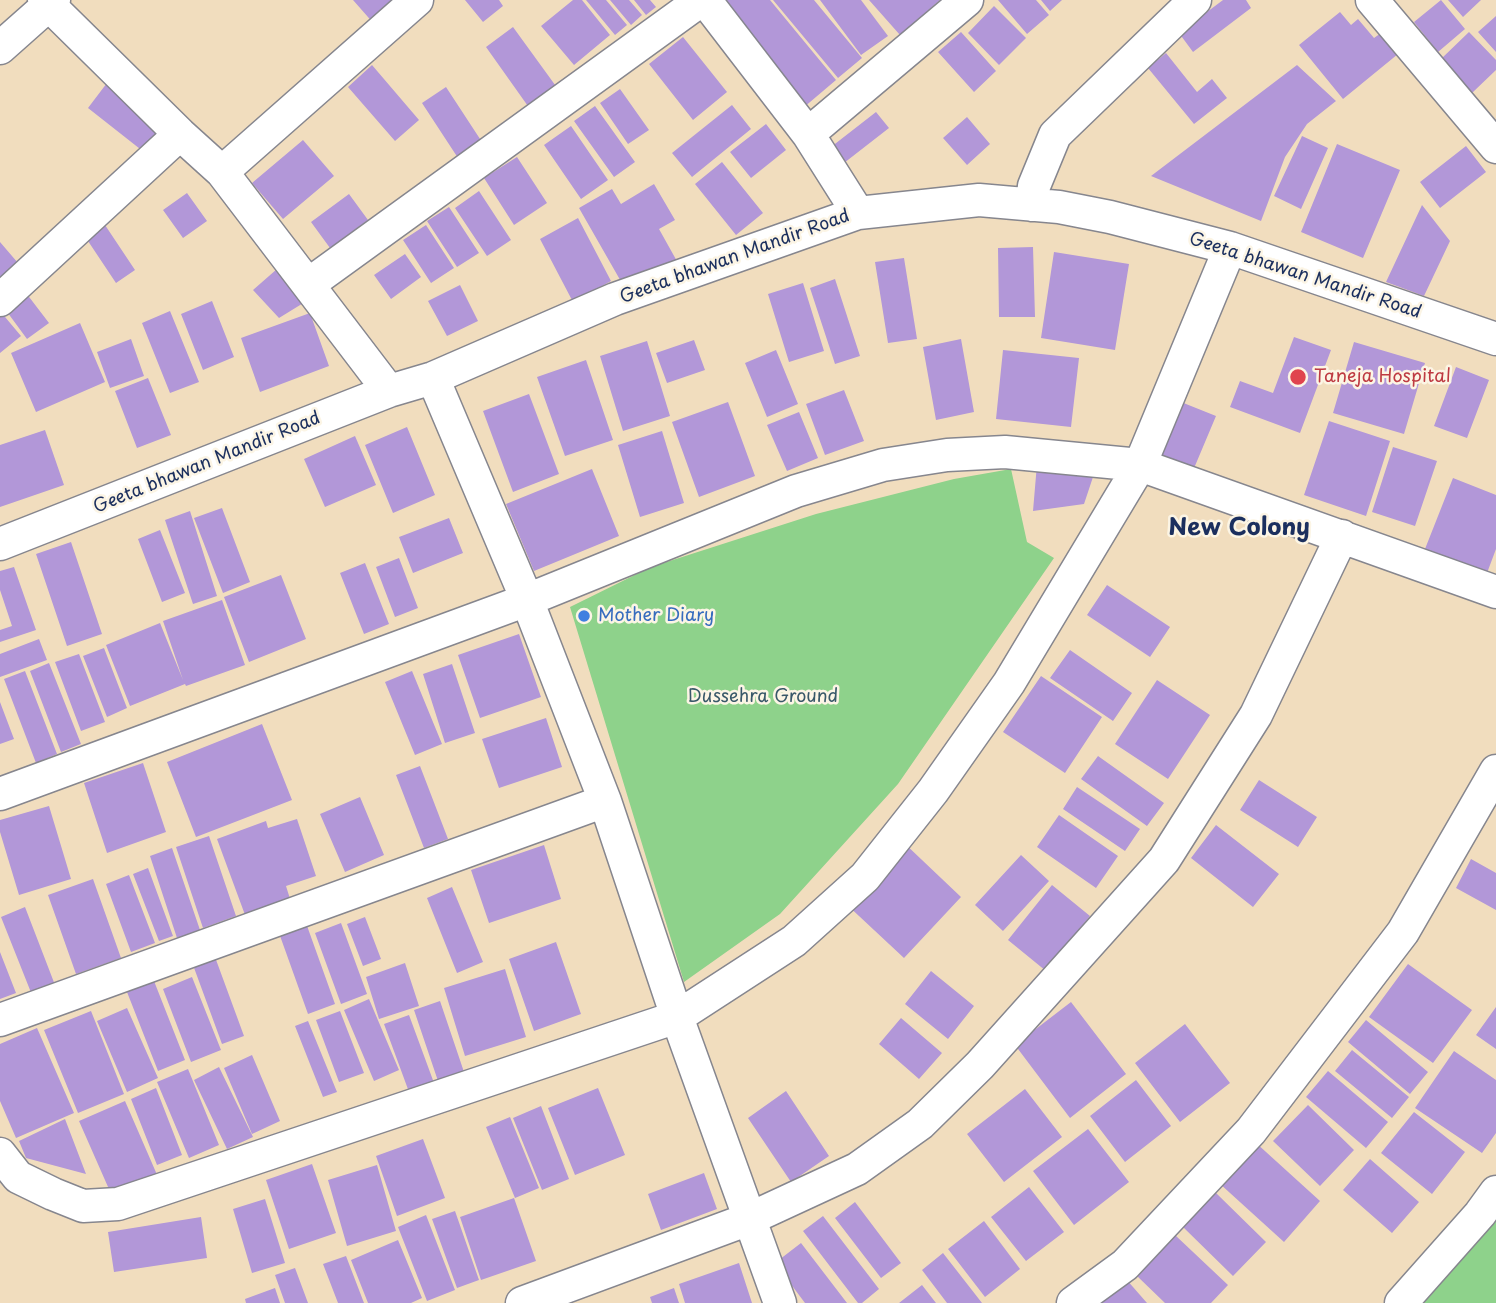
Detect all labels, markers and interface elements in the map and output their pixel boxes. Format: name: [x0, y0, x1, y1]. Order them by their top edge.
street label: Geeta bhawan Mandir Road: [617, 205, 853, 309]
street label: Geeta bhawan Mandir Road: [1186, 228, 1424, 324]
place label: Taneja Hospital: [1314, 366, 1451, 388]
marker: Taneja Hospital: [1288, 367, 1308, 387]
street label: Geeta bhawan Mandir Road: [90, 407, 324, 519]
district label: New Colony: [1168, 514, 1310, 542]
place label: Mother Diary: [598, 605, 714, 627]
marker: Mother Diary: [576, 608, 592, 624]
park label: Dussehra Ground: [688, 686, 838, 708]

